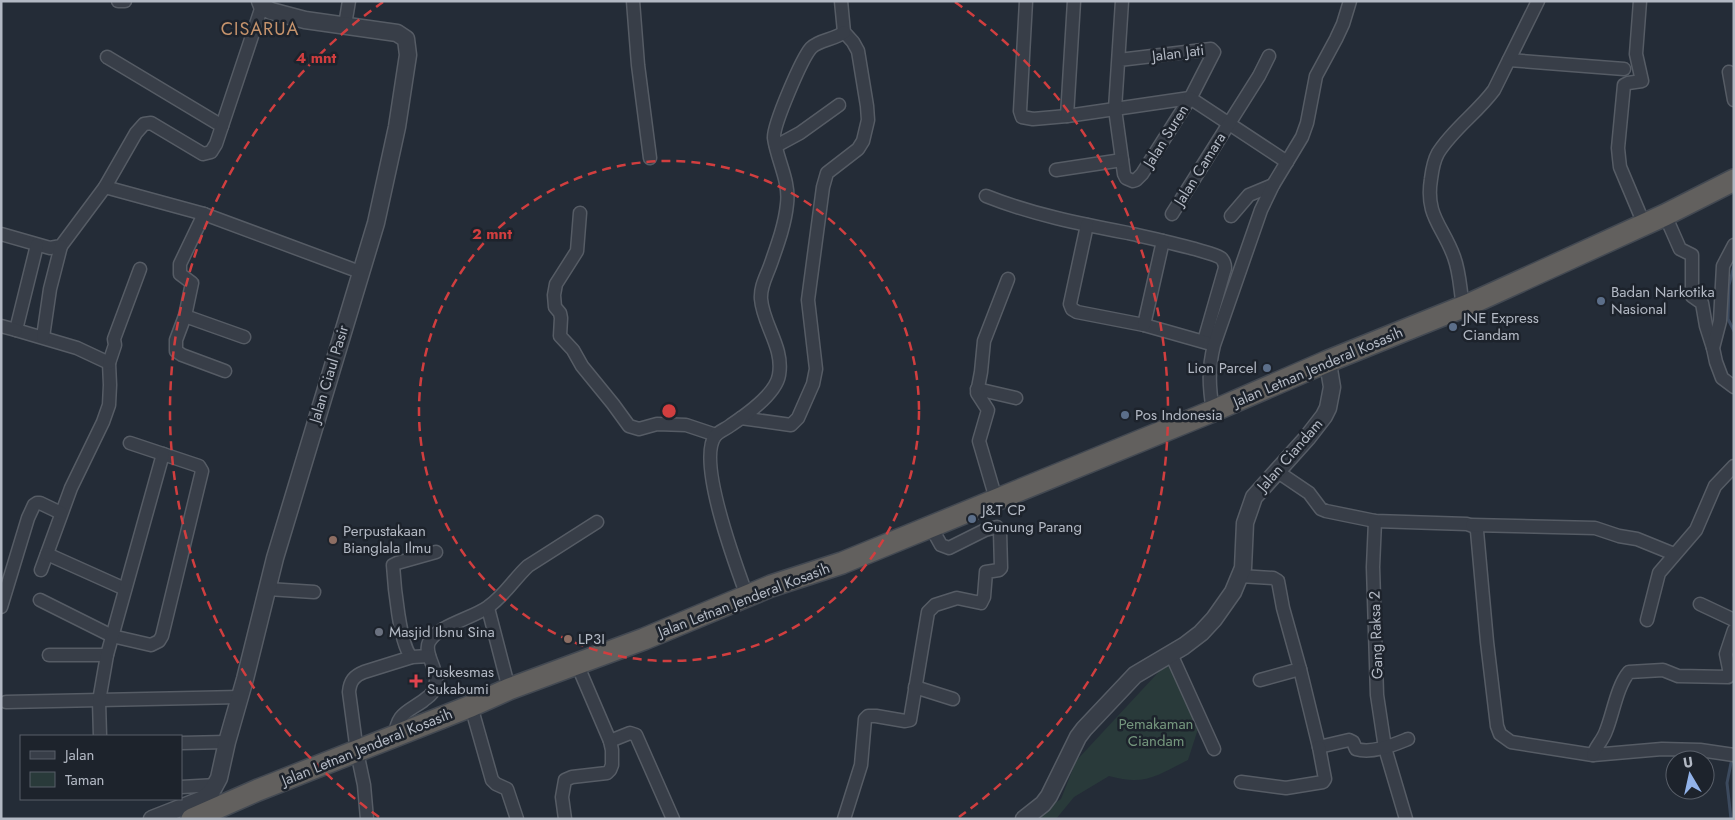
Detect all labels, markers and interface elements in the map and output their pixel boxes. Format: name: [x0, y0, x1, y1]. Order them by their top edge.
district label: CISARUA: [221, 16, 299, 42]
street label: Jalan Jati: [1149, 39, 1205, 67]
text: 4 mnt: [296, 47, 337, 69]
street label: Jalan Suren: [1137, 100, 1194, 173]
street label: Jalan Camara: [1168, 128, 1231, 212]
text: 2 mnt: [472, 223, 512, 245]
place label: Badan Narkotika Nasional: [1611, 281, 1715, 320]
marker: Badan Narkotika Nasional: [1595, 295, 1607, 307]
place label: JNE Express Ciandam: [1461, 307, 1539, 346]
street label: Jalan Letnan Jenderal Kosasih: [1228, 321, 1406, 414]
marker: JNE Express Ciandam: [1447, 321, 1459, 333]
street label: Jalan Ciaul Pasir: [303, 322, 355, 427]
place label: Lion Parcel: [1188, 357, 1257, 379]
marker: Lion Parcel: [1261, 362, 1273, 374]
centre of rings: [660, 402, 678, 420]
place label: Pos Indonesia: [1135, 404, 1223, 426]
marker: Pos Indonesia: [1119, 409, 1131, 421]
street label: Jalan Ciandam: [1251, 414, 1328, 498]
place label: J&T CP Gunung Parang: [980, 499, 1082, 538]
marker: J&T CP Gunung Parang: [966, 513, 978, 525]
place label: Perpustakaan Bianglala Ilmu: [343, 520, 431, 559]
marker: Perpustakaan Bianglala Ilmu: [327, 534, 339, 546]
street label: Jalan Letnan Jenderal Kosasih: [653, 557, 833, 644]
street label: Gang Raksa 2: [1363, 591, 1389, 679]
place label: Masjid Ibnu Sina: [389, 621, 495, 643]
marker: Masjid Ibnu Sina: [373, 626, 385, 638]
place label: LP3I: [578, 628, 605, 650]
marker: LP3I: [562, 633, 574, 645]
place label: Puskesmas Sukabumi: [427, 661, 494, 700]
marker: Puskesmas Sukabumi: [409, 674, 423, 688]
street label: Jalan Letnan Jenderal Kosasih: [276, 703, 456, 792]
park label: Pemakaman Ciandam: [1118, 713, 1194, 752]
legend: [20, 735, 182, 800]
text: Jalan: [63, 744, 94, 766]
north arrow: [1665, 750, 1715, 800]
text: U: [1682, 752, 1694, 773]
text: Taman: [65, 769, 104, 791]

